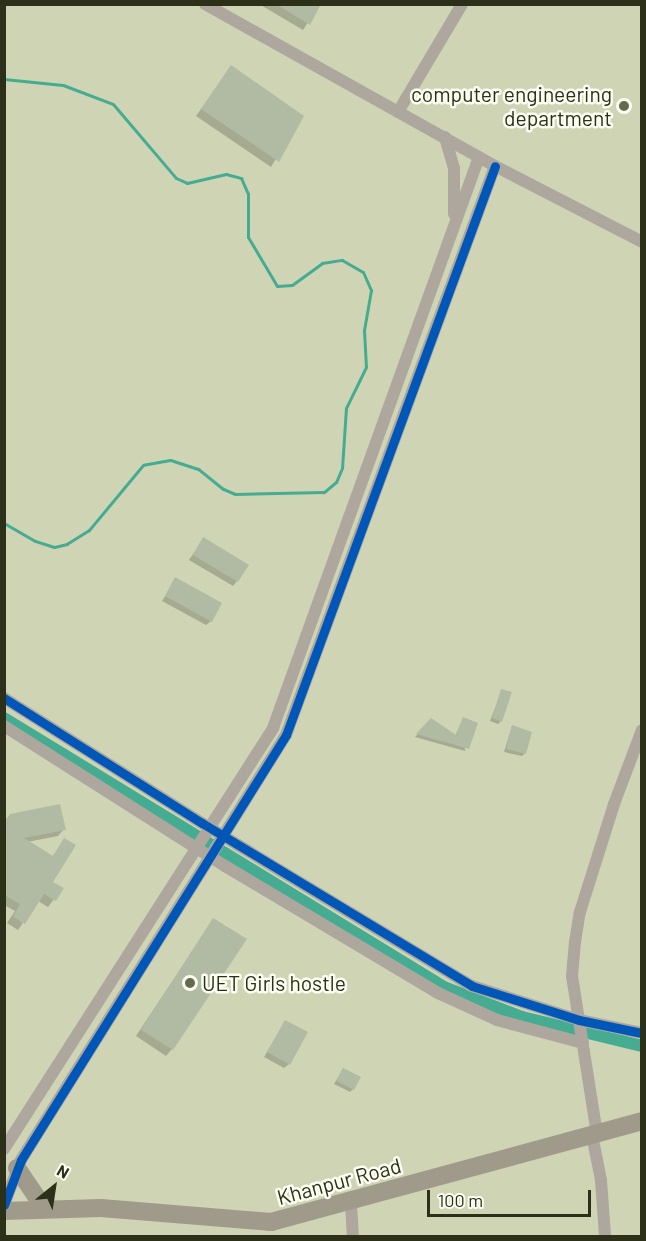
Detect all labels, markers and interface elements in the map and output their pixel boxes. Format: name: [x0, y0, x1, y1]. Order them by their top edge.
place label: computer engineering department: [411, 81, 612, 131]
marker: computer engineering department: [617, 99, 631, 113]
place label: UET Girls hostle: [202, 970, 346, 996]
marker: UET Girls hostle: [183, 976, 197, 990]
street label: Khanpur Road: [274, 1152, 404, 1210]
north arrow: [24, 1157, 84, 1217]
text: N: [54, 1160, 73, 1182]
scale bar: [430, 1178, 594, 1216]
text: 100 m: [438, 1189, 483, 1211]

